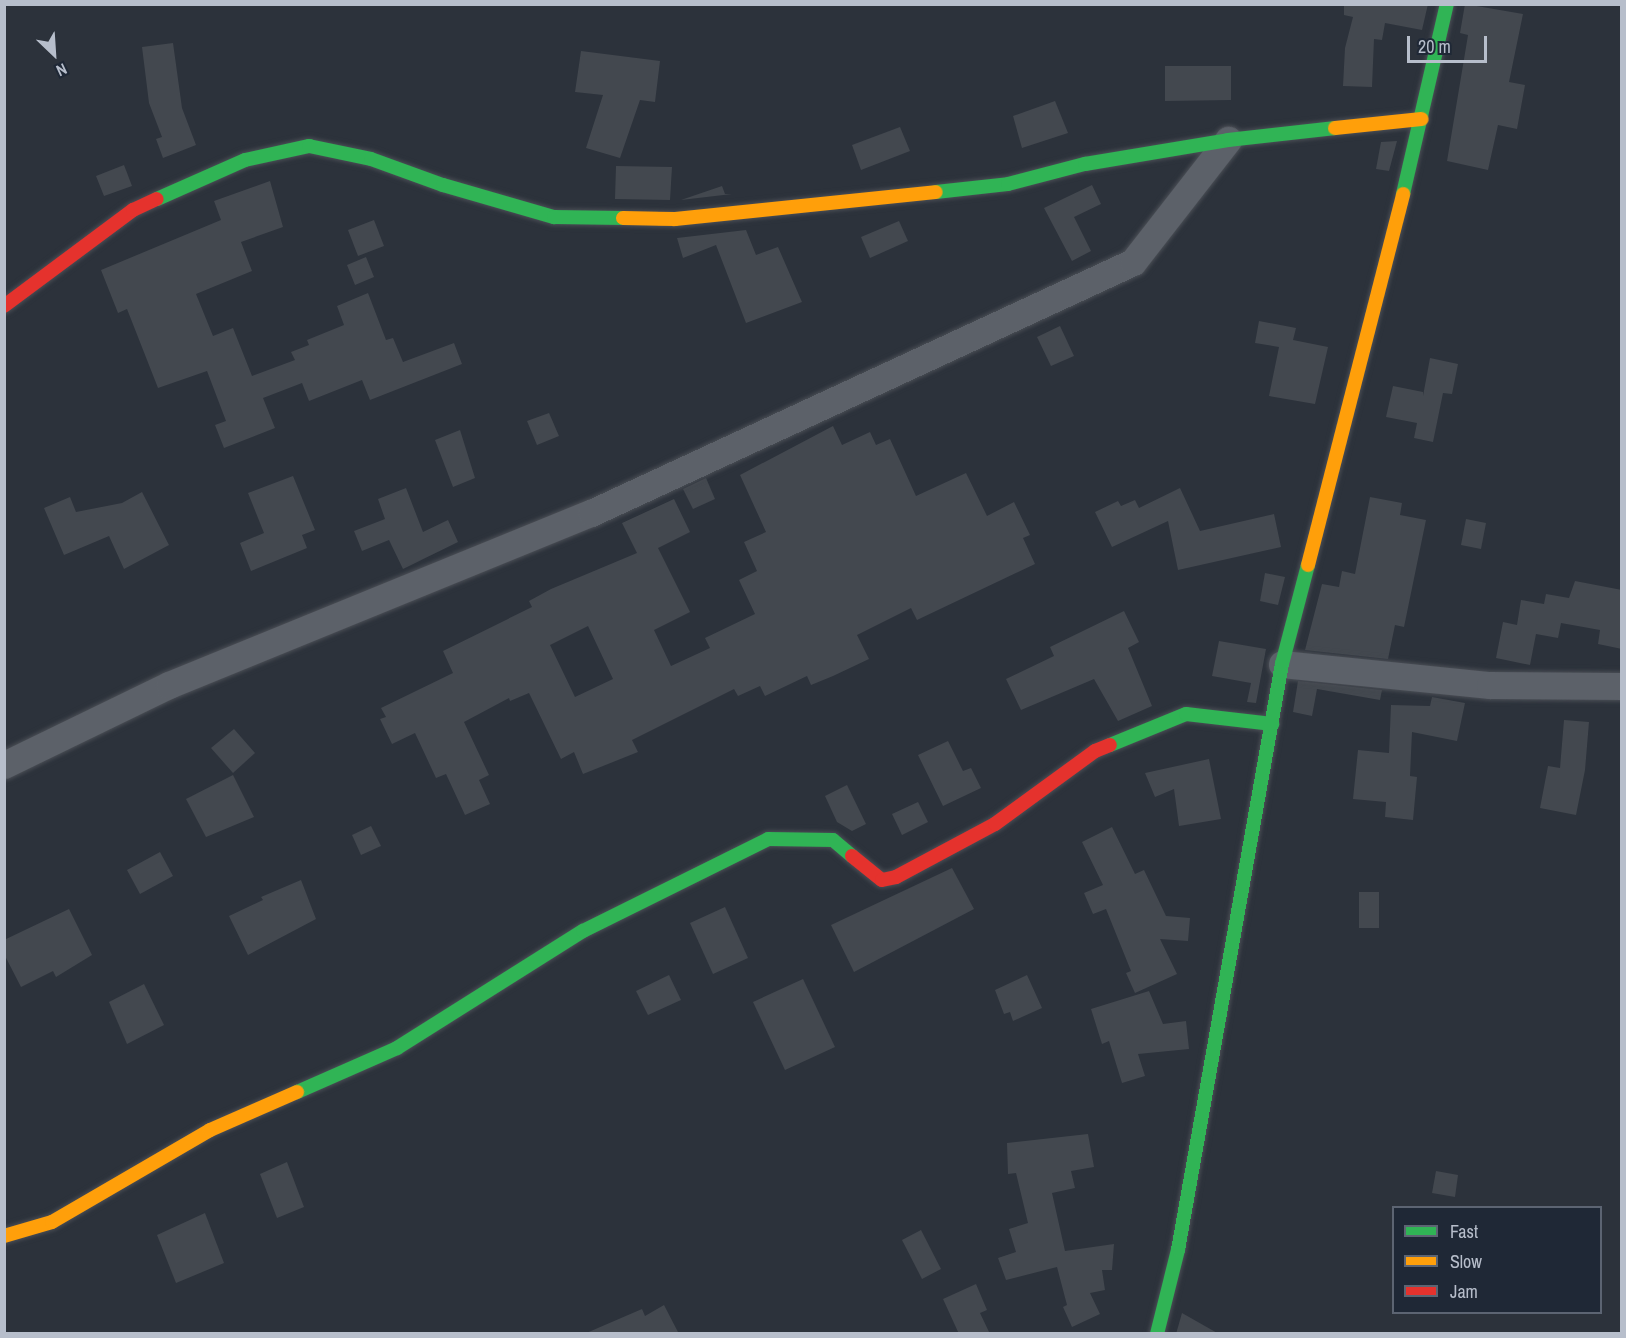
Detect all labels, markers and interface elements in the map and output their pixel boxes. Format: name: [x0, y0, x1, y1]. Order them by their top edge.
north arrow: [24, 24, 84, 84]
scale bar: [1410, 24, 1490, 62]
text: 20 m: [1418, 34, 1451, 59]
text: N: [53, 58, 71, 82]
legend: [1392, 1206, 1602, 1314]
text: Fast: [1450, 1219, 1478, 1244]
text: Slow: [1450, 1249, 1482, 1274]
text: Jam: [1450, 1279, 1478, 1304]

